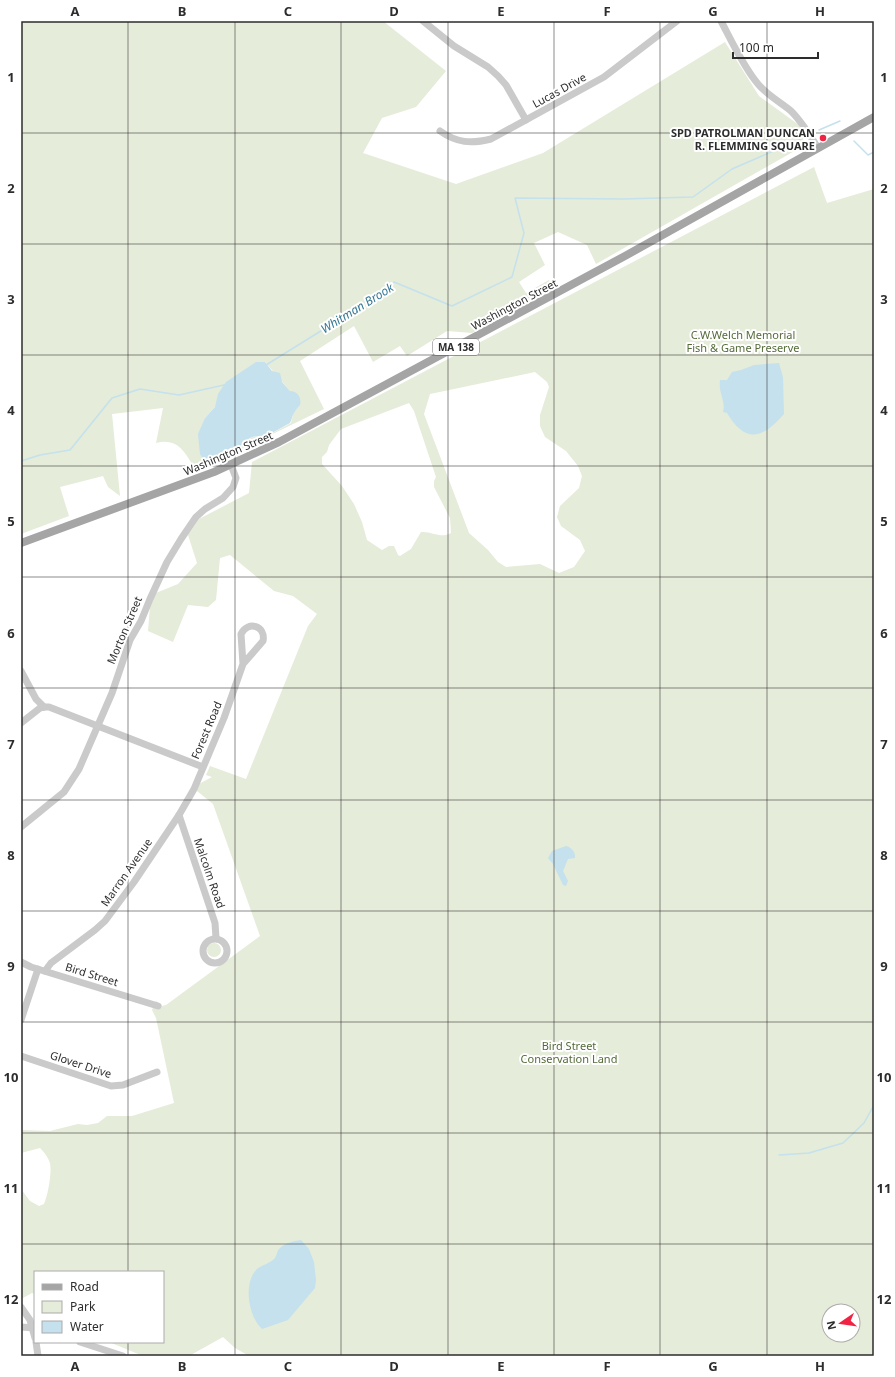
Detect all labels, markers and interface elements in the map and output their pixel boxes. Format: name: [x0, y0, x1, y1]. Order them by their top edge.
text: A: [71, 2, 80, 20]
text: B: [178, 2, 186, 20]
text: C: [284, 2, 292, 20]
text: D: [389, 2, 399, 20]
text: E: [497, 2, 505, 20]
text: F: [603, 2, 611, 20]
text: G: [708, 2, 718, 20]
text: H: [815, 2, 825, 20]
scale bar: [733, 34, 818, 60]
text: 100 m: [739, 39, 774, 56]
text: 1: [7, 68, 15, 86]
text: 1: [880, 68, 888, 86]
street label: Lucas Drive: [529, 69, 589, 111]
place label: SPD PATROLMAN DUNCAN R. FLEMMING SQUARE: [671, 125, 815, 153]
marker: SPD PATROLMAN DUNCAN R. FLEMMING SQUARE: [818, 133, 828, 143]
text: 2: [7, 179, 15, 197]
text: 2: [880, 179, 888, 197]
street label: Washington Street: [468, 275, 560, 333]
water label: Whitman Brook: [317, 278, 398, 337]
text: 3: [7, 290, 15, 308]
text: 3: [880, 290, 888, 308]
park label: C.W.Welch Memorial Fish & Game Preserve: [687, 327, 799, 355]
road number: MA 138: [433, 339, 479, 355]
text: 4: [7, 401, 15, 419]
text: 4: [880, 401, 888, 419]
street label: Washington Street: [181, 427, 275, 479]
text: 5: [7, 512, 15, 530]
text: 5: [880, 512, 888, 530]
street label: Morton Street: [103, 594, 145, 666]
text: 6: [7, 624, 15, 642]
text: 6: [880, 624, 888, 642]
street label: Forest Road: [187, 699, 225, 761]
text: 7: [7, 735, 15, 753]
text: 7: [880, 735, 888, 753]
street label: Marron Avenue: [97, 835, 155, 909]
street label: Malcolm Road: [191, 836, 229, 910]
text: 8: [7, 846, 15, 864]
text: 8: [880, 846, 888, 864]
text: 9: [7, 957, 15, 975]
text: 9: [880, 957, 888, 975]
street label: Bird Street: [64, 959, 120, 989]
park label: Bird Street Conservation Land: [521, 1038, 617, 1066]
street label: Glover Drive: [48, 1047, 114, 1081]
text: 10: [4, 1068, 18, 1086]
text: 10: [877, 1068, 891, 1086]
text: 11: [4, 1179, 18, 1197]
text: 11: [877, 1179, 891, 1197]
legend: [34, 1271, 164, 1343]
text: Road: [70, 1278, 99, 1295]
text: 12: [4, 1290, 18, 1308]
text: 12: [877, 1290, 891, 1308]
text: Park: [70, 1298, 96, 1315]
north arrow: [821, 1303, 861, 1343]
text: Water: [70, 1318, 104, 1335]
text: N: [822, 1319, 839, 1331]
text: A: [71, 1357, 80, 1375]
text: B: [178, 1357, 186, 1375]
text: C: [284, 1357, 292, 1375]
text: D: [389, 1357, 399, 1375]
text: E: [497, 1357, 505, 1375]
text: F: [603, 1357, 611, 1375]
text: G: [708, 1357, 718, 1375]
text: H: [815, 1357, 825, 1375]

